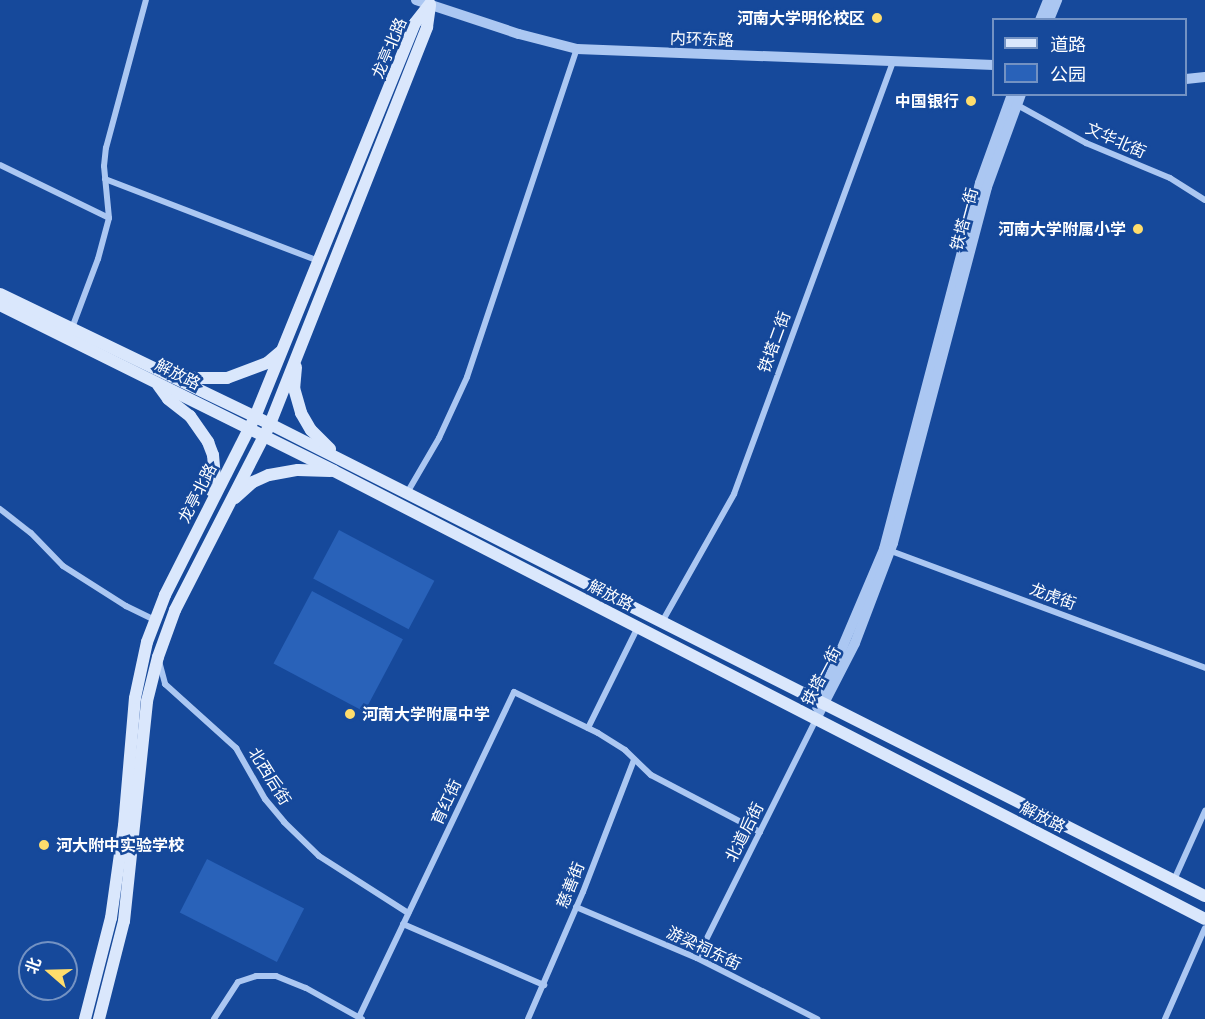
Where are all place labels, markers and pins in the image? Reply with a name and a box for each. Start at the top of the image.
place label: 河南大学明伦校区 [737,8,865,28]
marker: 河南大学明伦校区 [870,11,884,25]
place label: 中国银行 [895,91,959,111]
marker: 中国银行 [964,94,978,108]
place label: 河南大学附属小学 [998,219,1126,239]
marker: 河南大学附属小学 [1131,222,1145,236]
place label: 河南大学附属中学 [362,704,490,724]
marker: 河南大学附属中学 [343,707,357,721]
place label: 河大附中实验学校 [56,835,184,855]
marker: 河大附中实验学校 [37,838,51,852]

